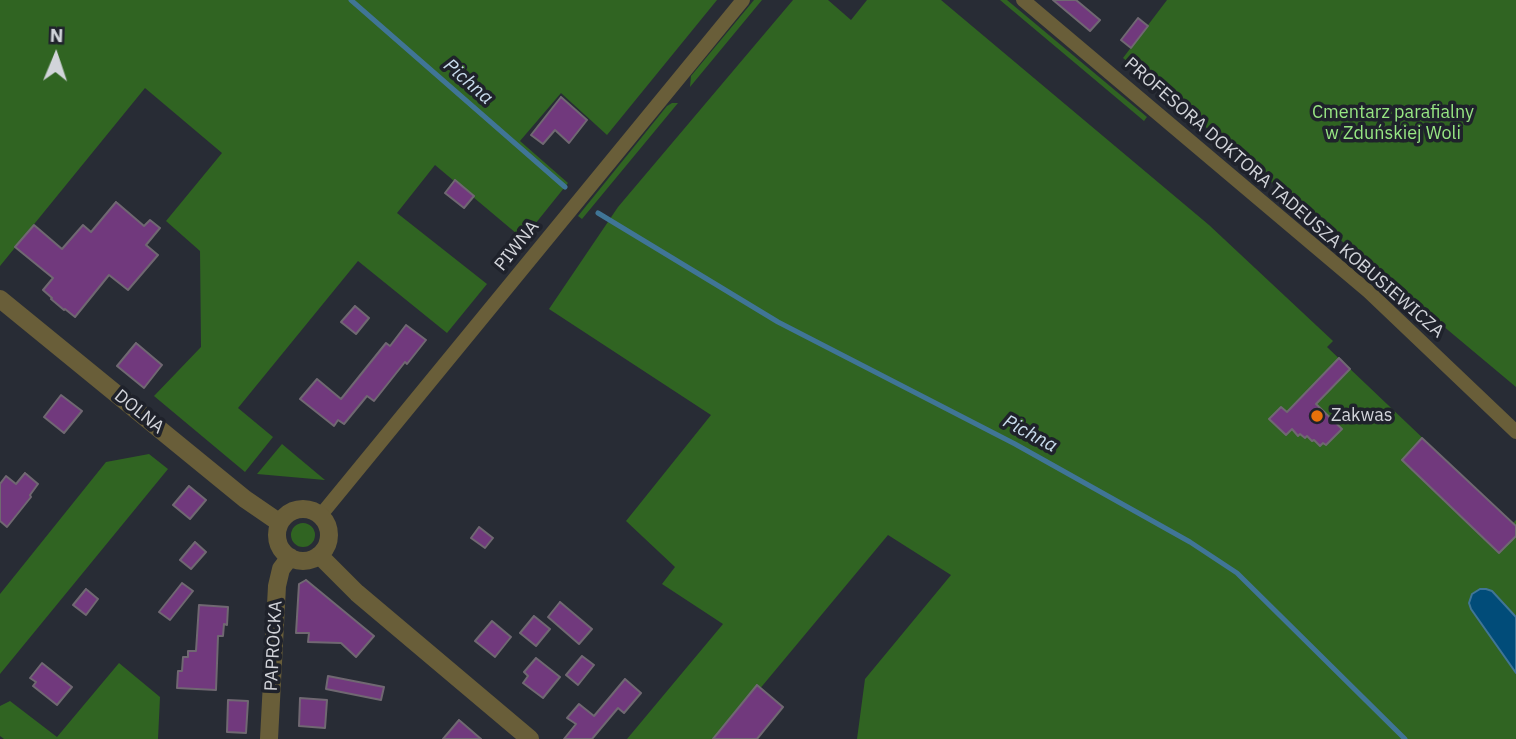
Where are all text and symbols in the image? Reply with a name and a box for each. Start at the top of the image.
north arrow [21,21,91,91]
text: N [49,23,64,47]
street label: PROFESORA DOKTORA TADEUSZA KOBUSIEWICZA [1120,53,1448,343]
water label: Pichna [439,54,497,110]
park label: Cmentarz parafialny w Zduńskiej Woli [1312,102,1474,144]
street label: PIWNA [490,217,544,275]
street label: DOLNA [110,385,168,439]
place label: Zakwas [1331,405,1393,427]
marker: Zakwas [1309,408,1325,424]
water label: Pichna [999,410,1061,458]
street label: PAPROCKA [261,600,287,692]

